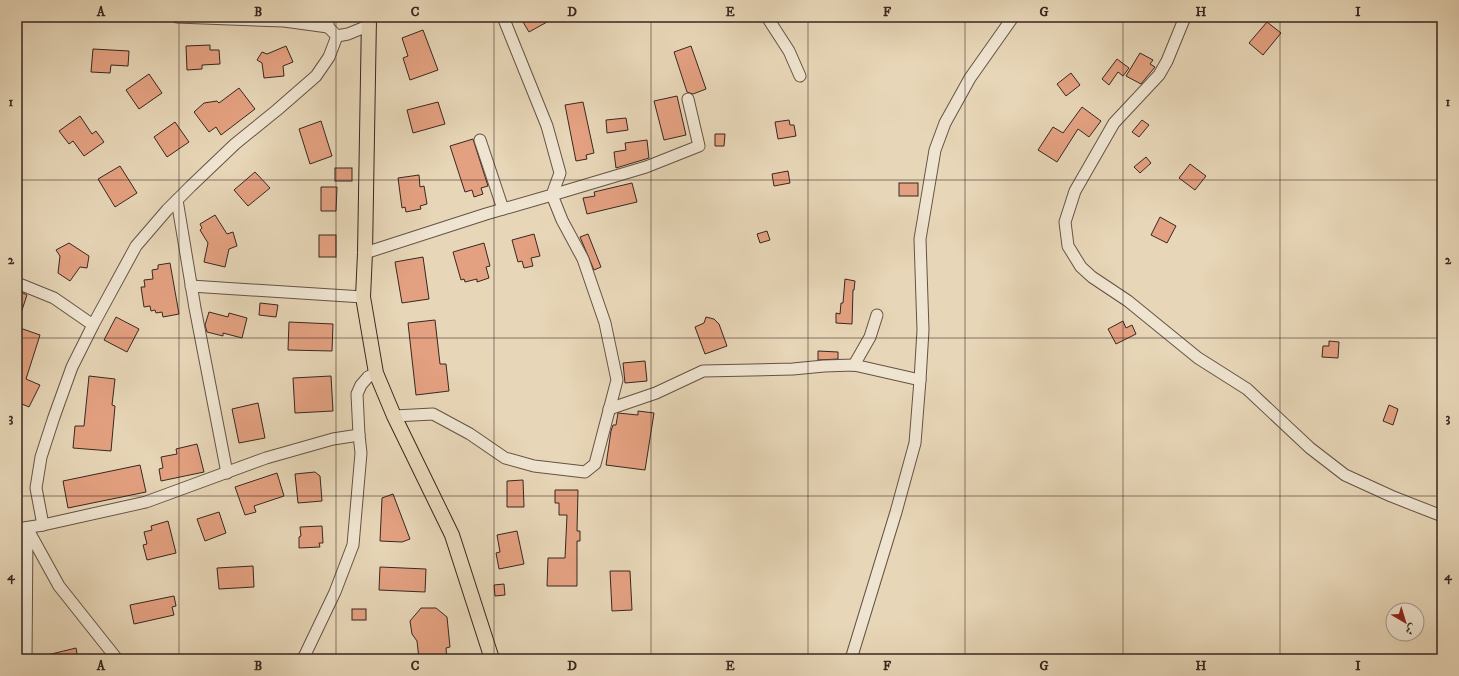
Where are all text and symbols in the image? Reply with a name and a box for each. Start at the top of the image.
text: A [96,4,106,20]
text: B [254,4,262,20]
text: C [411,4,420,20]
text: D [567,4,577,20]
text: E [725,4,735,20]
text: F [883,4,892,20]
text: G [1039,4,1049,20]
text: H [1196,4,1207,20]
text: I [1355,4,1361,20]
text: 1 [9,94,14,110]
text: 1 [1446,94,1451,110]
text: 2 [8,252,15,268]
text: 2 [1445,252,1452,268]
text: 3 [9,410,14,426]
text: 3 [1446,410,1451,426]
text: 4 [6,568,15,585]
text: 4 [1443,568,1452,585]
north arrow [1385,602,1425,642]
text: ش [1402,620,1419,638]
text: A [96,658,106,674]
text: B [254,658,262,674]
text: C [411,658,420,674]
text: D [567,658,577,674]
text: E [725,658,735,674]
text: F [883,658,892,674]
text: G [1039,658,1049,674]
text: H [1196,658,1207,674]
text: I [1355,658,1361,674]

